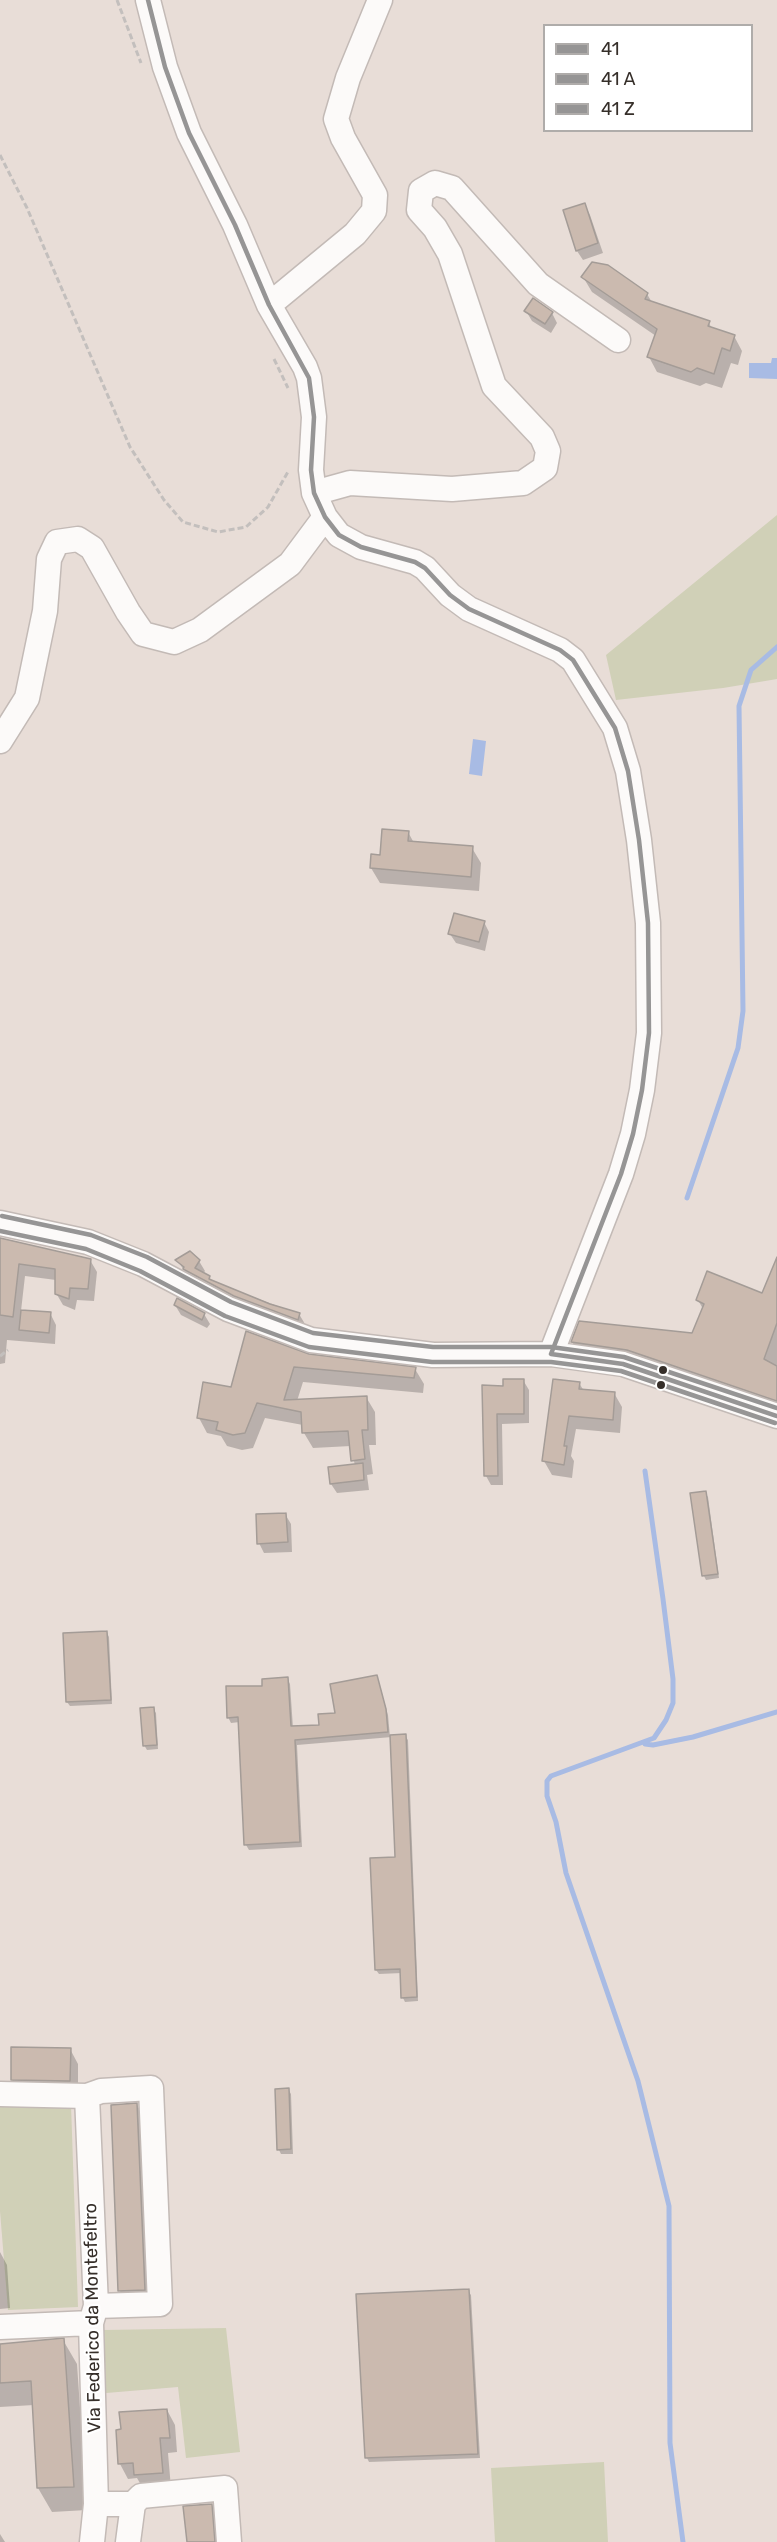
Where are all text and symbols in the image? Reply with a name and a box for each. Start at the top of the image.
legend [543,24,753,132]
text: 41 [601,38,620,60]
text: 41 A [601,68,636,90]
text: 41 Z [601,98,635,120]
unlabelled marker [657,1364,669,1376]
unlabelled marker [655,1379,667,1391]
street label: Via Federico da Montefeltro [80,2203,106,2433]

